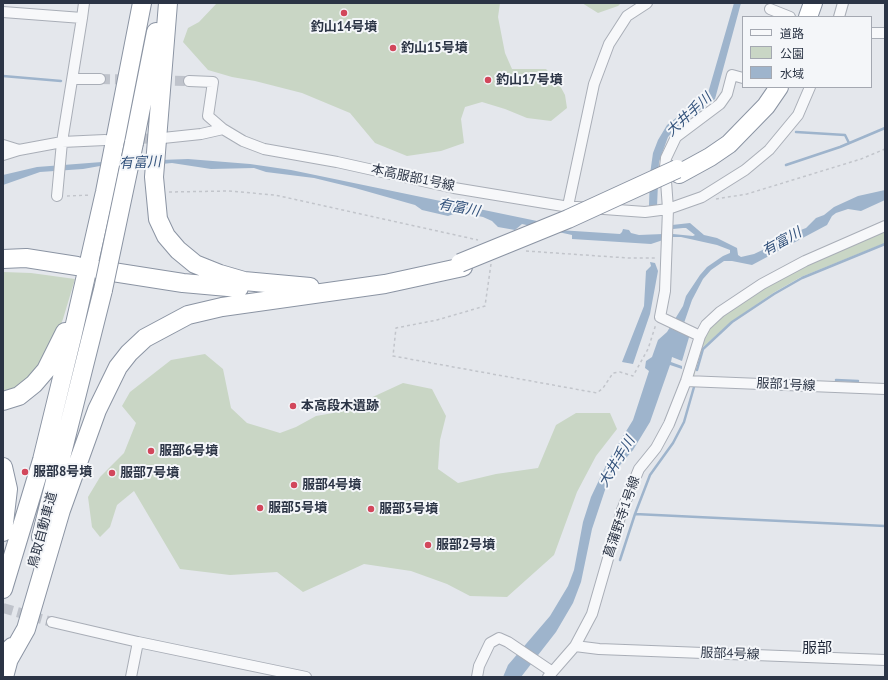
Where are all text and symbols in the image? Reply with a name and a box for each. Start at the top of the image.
marker: 釣山14号墳 [339,8,349,18]
legend [742,16,872,88]
place label: 釣山14号墳 [311,19,377,35]
text: 道路 [780,26,804,41]
place label: 釣山15号墳 [401,40,468,56]
marker: 釣山15号墳 [388,43,398,53]
text: 公園 [780,46,804,61]
text: 水域 [780,66,804,81]
place label: 釣山17号墳 [496,72,563,88]
marker: 釣山17号墳 [483,75,493,85]
water label: 大井手川 [663,90,715,140]
water label: 有富川 [119,154,161,172]
street label: 本高服部1号線 [370,162,456,194]
water label: 有富川 [437,196,481,220]
water label: 有富川 [760,224,804,260]
street label: 服部1号線 [756,376,816,394]
place label: 本高段木遺跡 [301,398,379,414]
marker: 本高段木遺跡 [288,401,298,411]
water label: 大井手川 [595,434,639,490]
place label: 服部6号墳 [159,443,218,459]
marker: 服部6号墳 [146,446,156,456]
place label: 服部8号墳 [33,464,92,480]
place label: 服部7号墳 [120,465,179,481]
marker: 服部8号墳 [20,467,30,477]
marker: 服部7号墳 [107,468,117,478]
street label: 菖蒲野寺1号線 [601,474,643,560]
place label: 服部4号墳 [302,477,361,493]
marker: 服部4号墳 [289,480,299,490]
street label: 鳥取自動車道 [25,490,61,570]
place label: 服部5号墳 [268,500,327,516]
place label: 服部3号墳 [379,501,438,517]
marker: 服部5号墳 [255,503,265,513]
marker: 服部3号墳 [366,504,376,514]
place label: 服部2号墳 [436,537,495,553]
marker: 服部2号墳 [423,540,433,550]
district label: 服部 [802,640,832,658]
street label: 服部4号線 [700,645,760,663]

